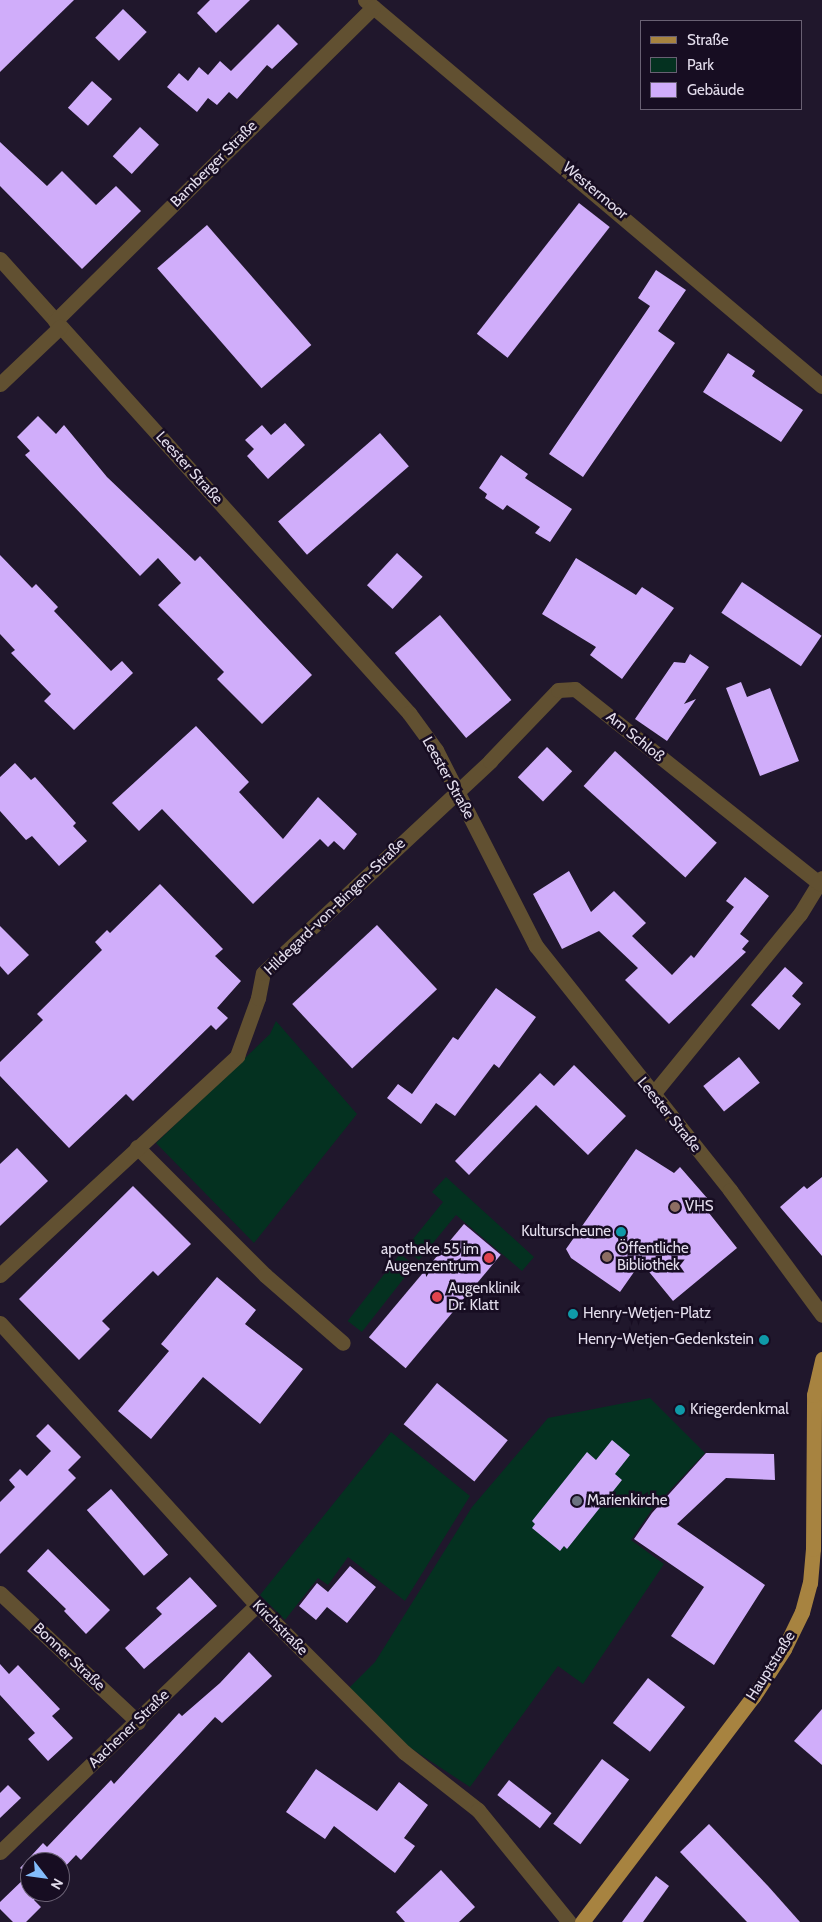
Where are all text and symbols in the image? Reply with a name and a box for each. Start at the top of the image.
legend [640,20,802,110]
text: Straße [687,31,729,49]
text: Park [687,56,714,74]
text: Gebäude [687,81,744,99]
street label: Bamberger Straße [167,117,261,211]
street label: Westermoor [559,159,631,223]
street label: Leester Straße [152,428,226,508]
street label: Am Schloß [602,708,668,766]
street label: Leester Straße [418,734,478,822]
street label: Hildegard-von-Bingen-Straße [261,835,409,979]
street label: Leester Straße [633,1074,705,1156]
place label: VHS [685,1198,713,1216]
marker: VHS [669,1201,681,1213]
place label: Kulturscheune [521,1223,611,1241]
marker: Kulturscheune [615,1226,627,1238]
place label: Öffentliche Bibliothek [617,1239,689,1274]
place label: apotheke 55 im Augenzentrum [381,1240,479,1275]
marker: Öffentliche Bibliothek [601,1251,613,1263]
marker: apotheke 55 im Augenzentrum [483,1252,495,1264]
place label: Augenklinik Dr. Klatt [448,1279,520,1314]
marker: Augenklinik Dr. Klatt [430,1290,444,1304]
place label: Henry-Wetjen-Platz [583,1305,711,1323]
marker: Henry-Wetjen-Platz [567,1308,579,1320]
place label: Henry-Wetjen-Gedenkstein [578,1331,754,1349]
marker: Henry-Wetjen-Gedenkstein [758,1334,770,1346]
place label: Kriegerdenkmal [690,1401,789,1419]
marker: Kriegerdenkmal [674,1404,686,1416]
place label: Marienkirche [587,1492,667,1510]
marker: Marienkirche [571,1495,583,1507]
street label: Kirchstraße [249,1597,311,1659]
street label: Bonner Straße [29,1619,109,1695]
street label: Hauptstraße [743,1628,799,1704]
street label: Aachener Straße [85,1686,173,1772]
north arrow [20,1852,70,1902]
text: N [47,1875,67,1893]

